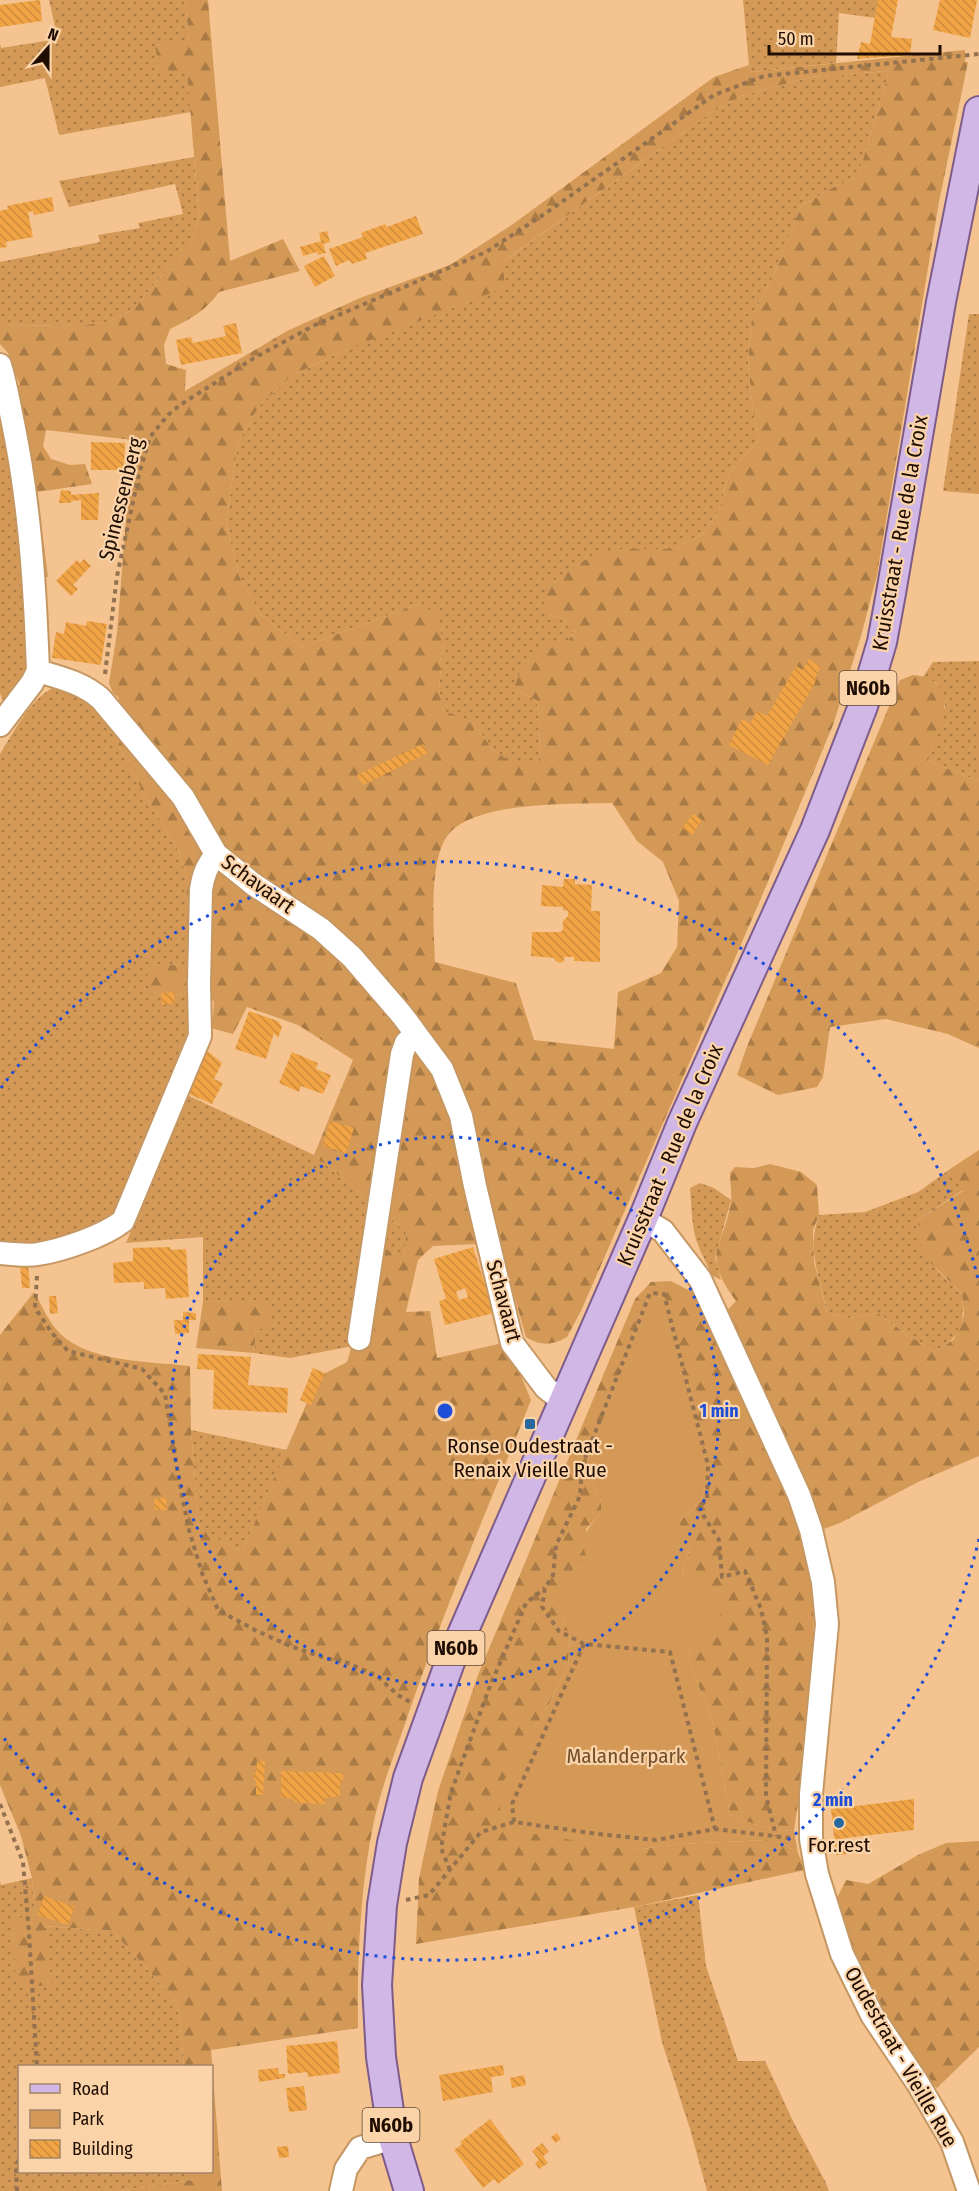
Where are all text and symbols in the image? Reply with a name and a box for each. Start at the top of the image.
north arrow [18,18,78,78]
scale bar [769,18,940,56]
text: N [45,24,61,45]
text: 50 m [778,28,814,50]
street label: Kruisstraat - Rue de la Croix [866,413,934,653]
street label: Spinessenberg [93,435,149,563]
road number: N60b [840,671,896,705]
street label: Schavaart [216,849,300,919]
street label: Kruisstraat - Rue de la Croix [611,1039,729,1270]
street label: Schavaart [481,1257,527,1345]
text: 1 min [699,1400,739,1422]
centre of rings [435,1401,455,1421]
marker: Ronse Oudestraat - Renaix Vieille Rue [523,1417,537,1431]
place label: Ronse Oudestraat - Renaix Vieille Rue [447,1433,613,1483]
road number: N60b [428,1631,484,1665]
park label: Malanderpark [566,1743,686,1769]
text: 2 min [812,1789,853,1811]
marker: For.rest [832,1816,846,1830]
place label: For.rest [808,1832,870,1858]
street label: Oudestraat - Vieille Rue [839,1962,963,2152]
legend [18,2065,213,2173]
text: Road [72,2078,109,2100]
text: Park [72,2108,105,2130]
road number: N60b [362,2108,420,2142]
text: Building [72,2138,133,2160]

